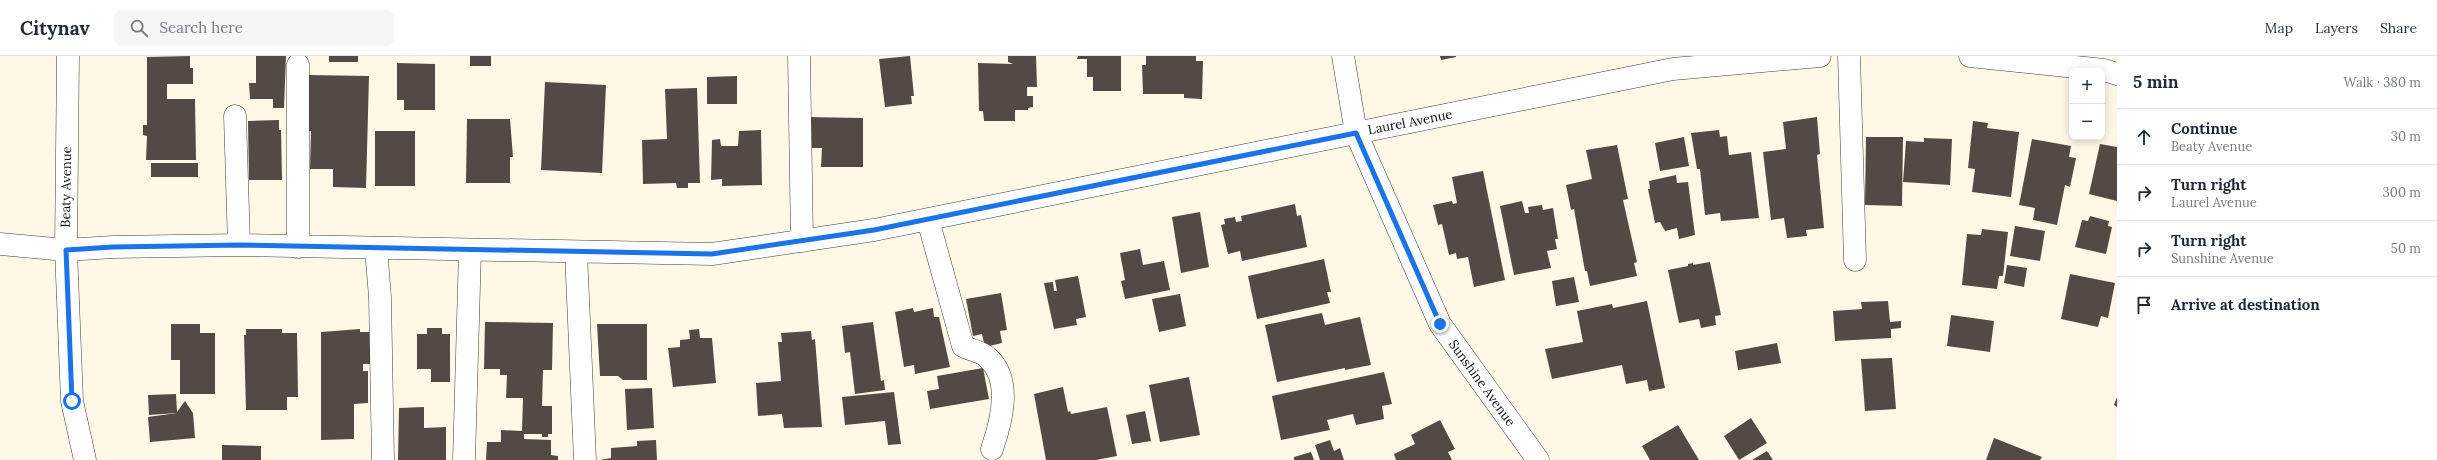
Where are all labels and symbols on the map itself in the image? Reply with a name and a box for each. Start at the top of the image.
street label: Laurel Avenue [1366,105,1454,139]
street label: Beaty Avenue [57,146,75,228]
route end [1431,315,1449,333]
street label: Sunshine Avenue [1445,336,1519,430]
route start [63,392,81,410]

